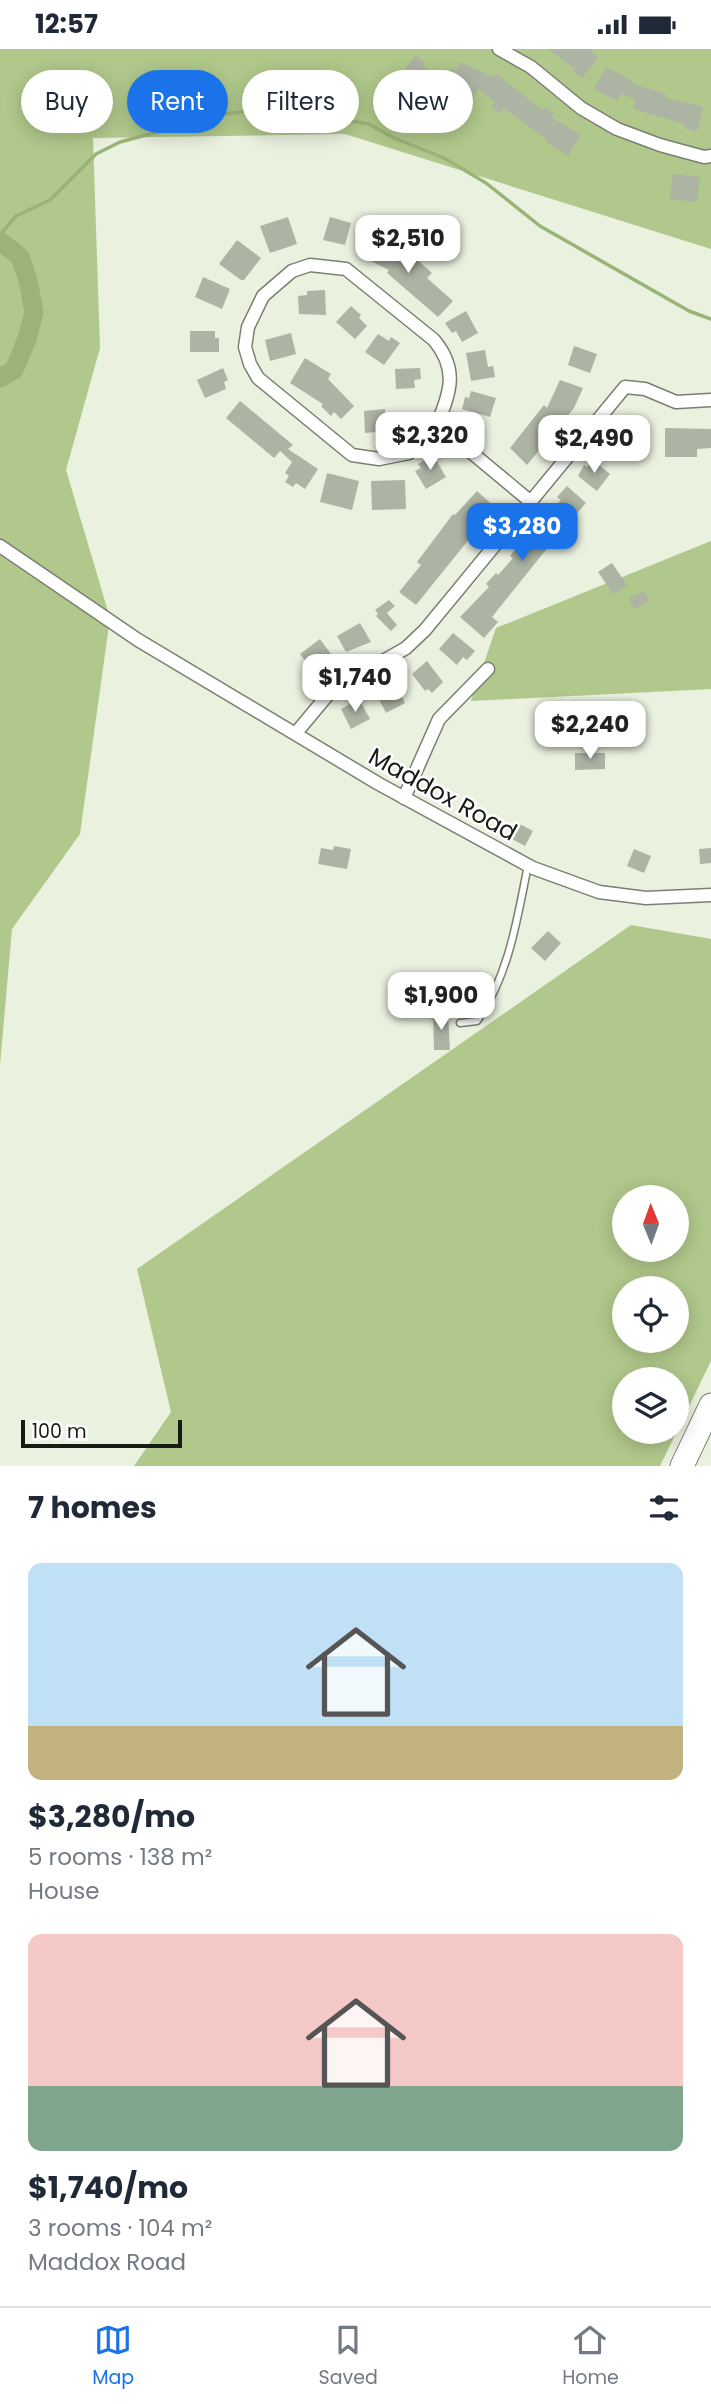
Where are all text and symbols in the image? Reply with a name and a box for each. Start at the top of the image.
text: 12:57 [35,6,98,42]
chip: Buy [21,70,113,133]
chip: Rent [127,70,228,133]
chip: Filters [242,70,359,133]
chip: New [373,70,473,133]
pin: $2,510 [351,215,465,275]
text: $2,510 [371,222,445,254]
pin: $2,320 [373,413,487,472]
pin: $2,490 [537,415,651,475]
text: $2,320 [392,419,468,451]
text: $2,490 [554,422,634,454]
pin: $3,280 [465,503,579,563]
text: $3,280 [483,510,561,542]
pin: $1,740 [298,655,412,714]
text: $1,740 [318,661,392,693]
pin: $2,240 [533,701,647,761]
text: $2,240 [551,708,629,740]
street label: Maddox Road [363,740,523,848]
pin: $1,900 [384,972,498,1032]
text: $1,900 [404,979,478,1011]
north arrow [612,1185,690,1262]
map controls [612,1185,689,1444]
button: locate [612,1276,689,1353]
button: layers [612,1367,689,1444]
scale bar [21,1417,182,1449]
text: 100 m [32,1418,87,1445]
text: 7 homes [28,1486,157,1529]
icon: filters [645,1489,683,1527]
icon: home [293,1609,419,1735]
text: $3,280/mo [28,1795,195,1838]
text: 5 rooms · 138 m² [28,1841,212,1873]
text: House [28,1875,100,1907]
icon: home [293,1980,419,2106]
text: $1,740/mo [28,2166,188,2209]
text: 3 rooms · 104 m² [28,2212,212,2244]
text: Maddox Road [28,2246,186,2278]
tab: Map [92,2321,134,2392]
tab: Saved [319,2321,378,2392]
tab: Home [562,2321,619,2392]

